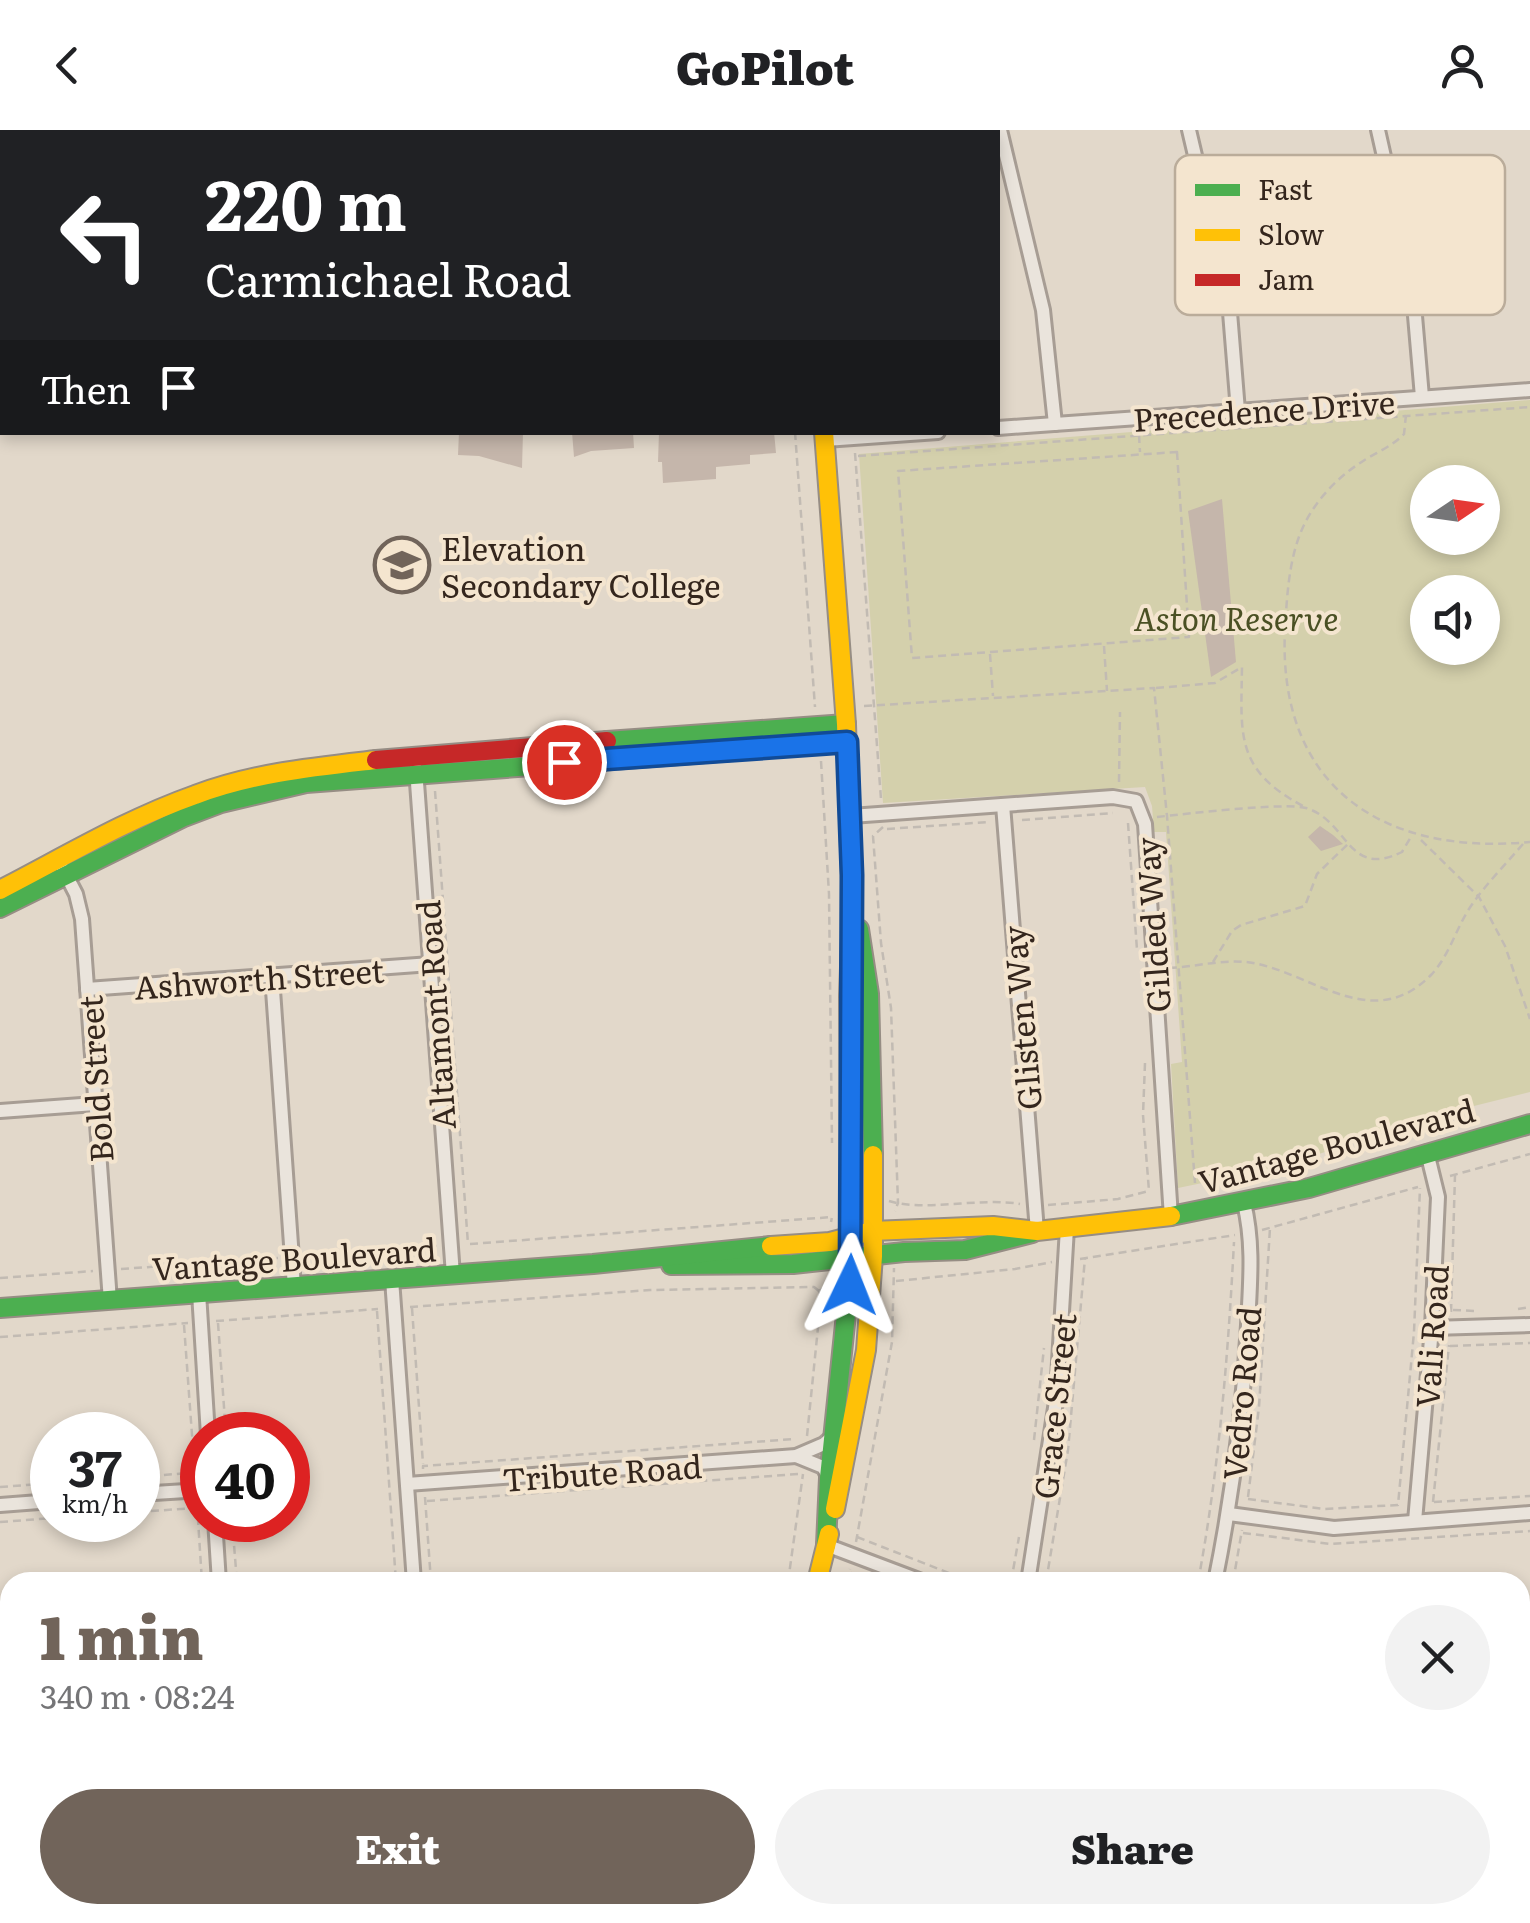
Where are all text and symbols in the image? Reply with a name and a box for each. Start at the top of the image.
text: GoPilot [676,32,854,99]
icon: back [40,38,95,93]
icon: person [1435,38,1490,93]
text: 220 m [205,149,407,253]
legend [1175,155,1505,315]
text: Fast [1258,167,1313,209]
icon: left [40,170,170,300]
text: Slow [1258,212,1324,254]
text: Carmichael Road [205,244,572,311]
text: Jam [1258,257,1314,299]
text: Then [40,359,131,416]
icon: arrive [151,360,206,415]
street label: Precedence Drive [1131,376,1397,442]
north arrow [1410,465,1500,555]
map controls [1410,465,1500,665]
place label: Elevation Secondary College [441,523,721,608]
school or university icon: Elevation Secondary College [372,535,432,595]
button: sound [1410,575,1500,665]
park label: Aston Reserve [1133,593,1339,641]
pin [522,720,607,805]
icon: arrive [537,735,592,790]
street label: Gilded Way [1121,835,1181,1014]
street label: Altamont Road [402,899,466,1131]
street label: Glisten Way [988,923,1052,1112]
street label: Ashworth Street [132,944,386,1010]
street label: Bold Street [64,994,124,1164]
street label: Vantage Boulevard [1192,1084,1480,1204]
street label: Vantage Boulevard [150,1223,438,1291]
position arrow [798,1233,902,1337]
street label: Vali Road [1401,1262,1459,1410]
street label: Vedro Road [1209,1304,1271,1482]
street label: Grace Street [1019,1311,1087,1501]
speed limit sign: 40 [180,1412,310,1542]
text: 37 [68,1428,122,1502]
street label: Tribute Road [501,1440,703,1502]
text: km/h [62,1484,128,1521]
text: 1 min [40,1589,204,1678]
button: close [1385,1605,1490,1710]
text: 340 m · 08:24 [40,1671,235,1719]
button: Exit [40,1789,755,1904]
button: Share [775,1789,1490,1904]

